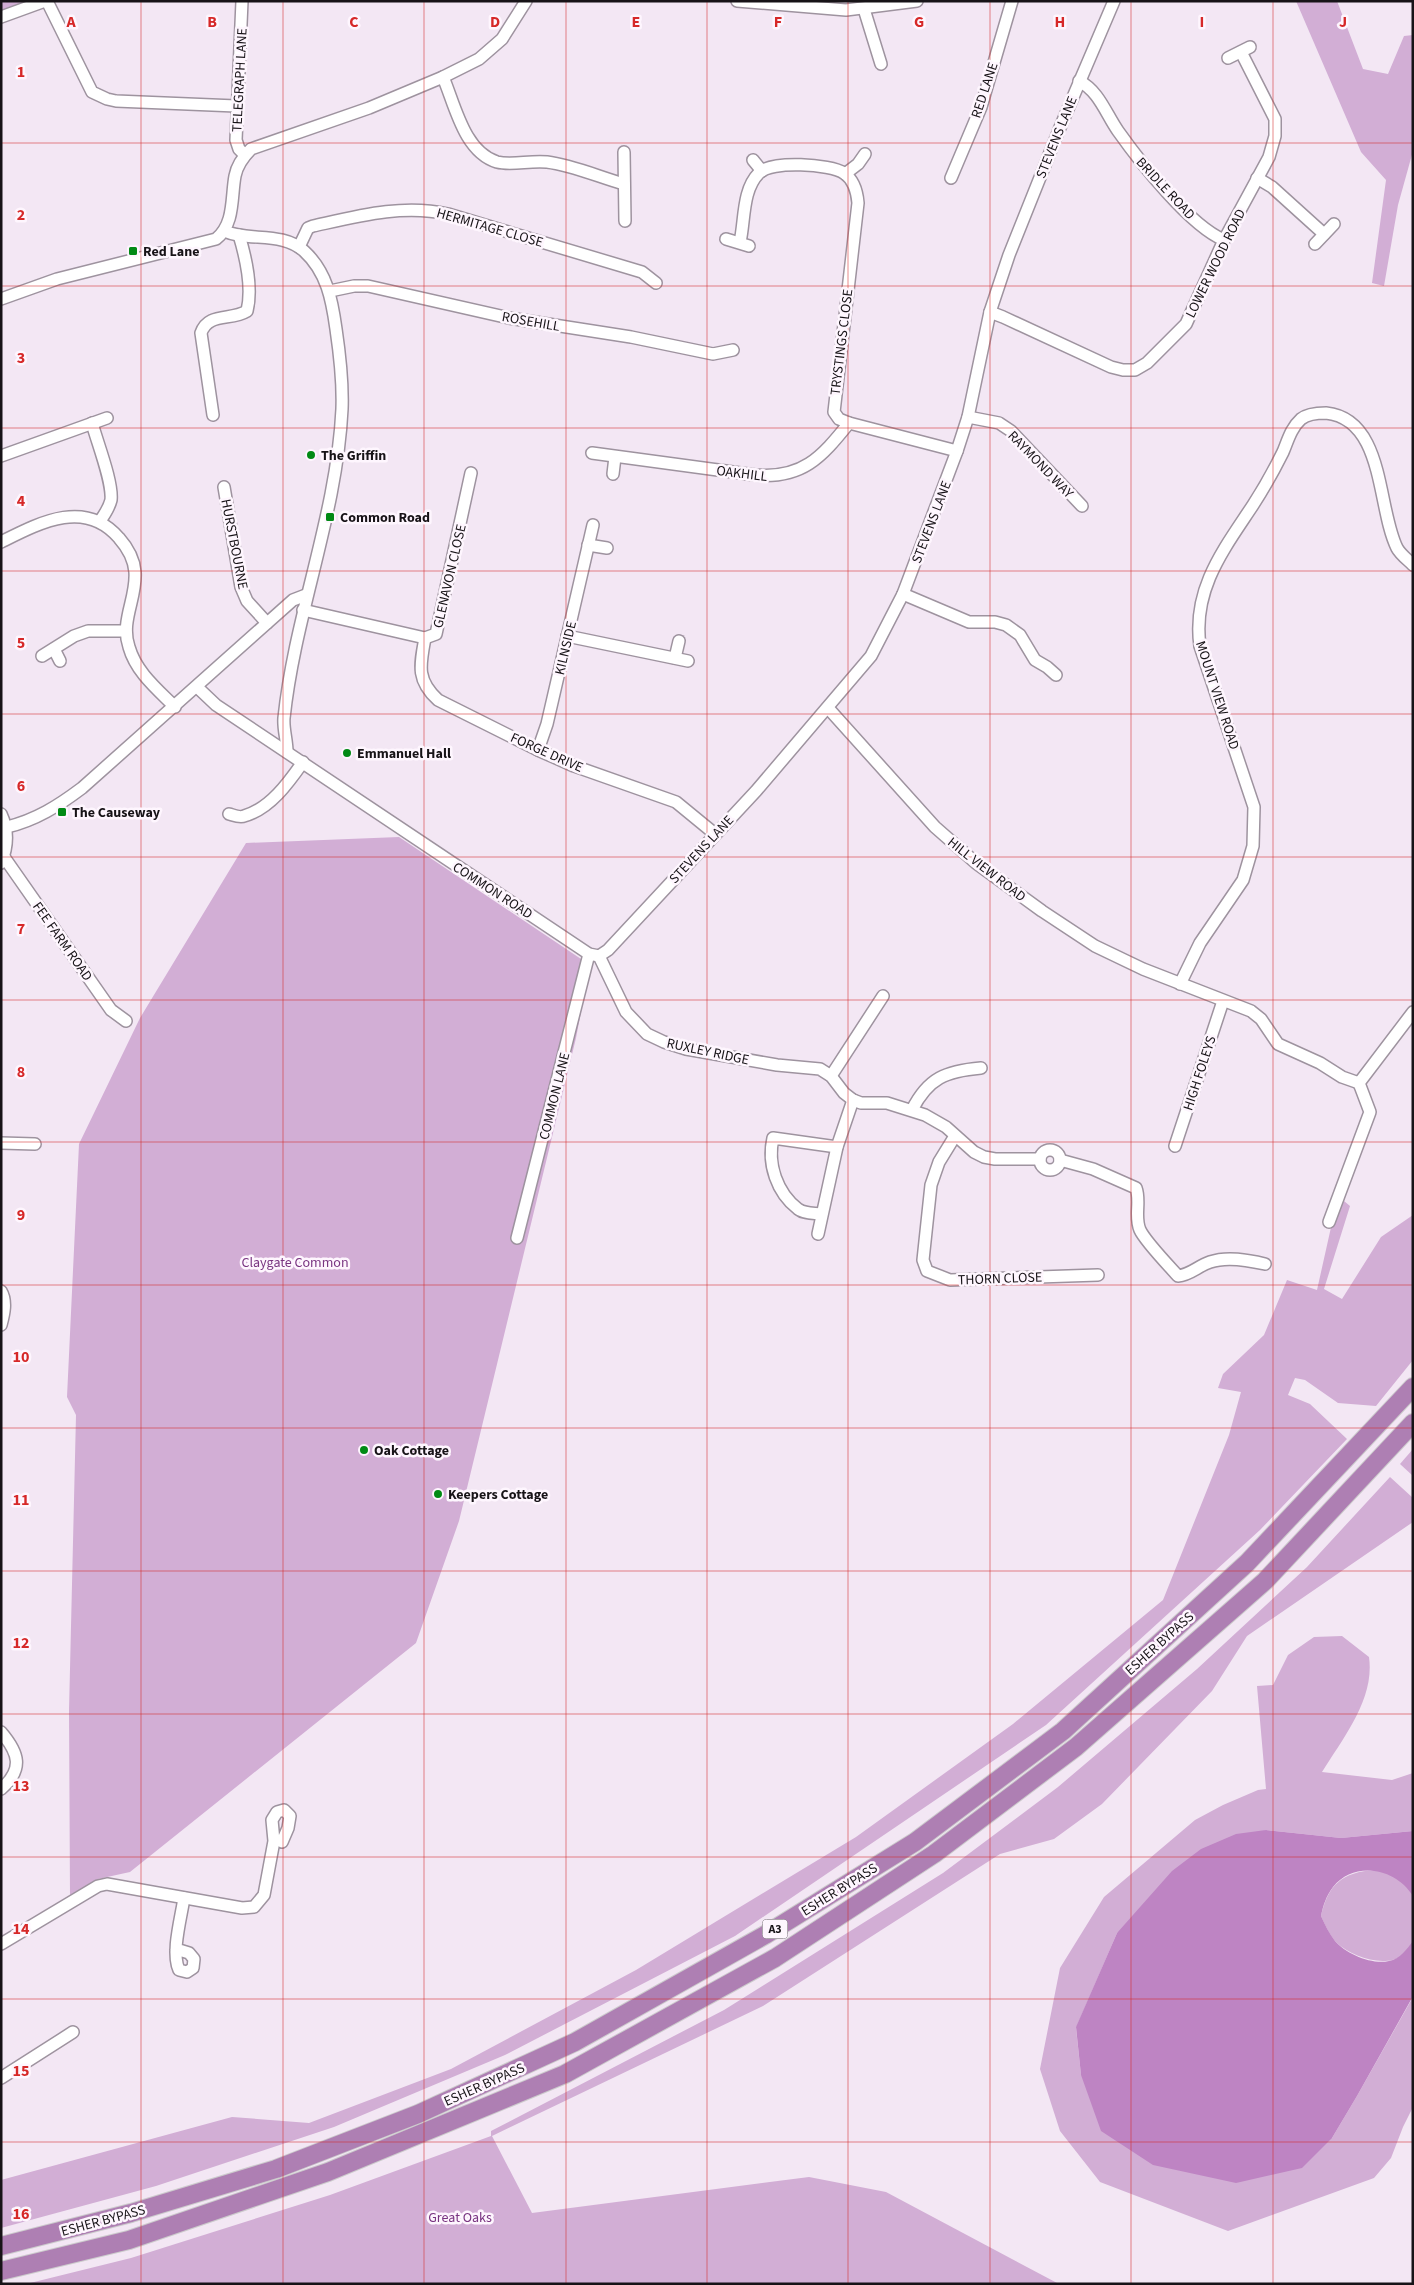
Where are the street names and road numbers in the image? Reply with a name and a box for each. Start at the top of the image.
street label: TELEGRAPH LANE [227,28,253,132]
street label: RED LANE [967,60,1003,121]
street label: STEVENS LANE [1031,93,1082,181]
street label: BRIDLE ROAD [1131,153,1199,224]
street label: HERMITAGE CLOSE [434,203,545,253]
street label: LOWER WOOD ROAD [1181,206,1251,321]
street label: TRYSTINGS CLOSE [826,288,858,396]
street label: ROSEHILL [500,307,562,337]
street label: RAYMOND WAY [1003,426,1078,503]
street label: OAKHILL [715,461,769,487]
street label: STEVENS LANE [907,478,957,567]
street label: HURSTBOURNE [215,497,253,591]
street label: GLENAVON CLOSE [428,522,472,630]
street label: KILNSIDE [550,619,582,677]
street label: MOUNT VIEW ROAD [1190,638,1244,752]
street label: FORGE DRIVE [507,728,586,778]
street label: STEVENS LANE [665,811,739,888]
street label: HILL VIEW ROAD [943,833,1030,907]
street label: COMMON ROAD [449,857,536,924]
street label: FEE FARM ROAD [27,898,97,985]
street label: RUXLEY RIDGE [665,1033,751,1070]
street label: HIGH FOLEYS [1178,1033,1221,1113]
street label: COMMON LANE [534,1051,575,1142]
street label: THORN CLOSE [958,1268,1043,1290]
street label: ESHER BYPASS [1121,1607,1198,1680]
street label: ESHER BYPASS [798,1858,881,1921]
road number: A3 [762,1920,788,1938]
street label: ESHER BYPASS [441,2058,528,2112]
street label: ESHER BYPASS [59,2200,148,2242]

